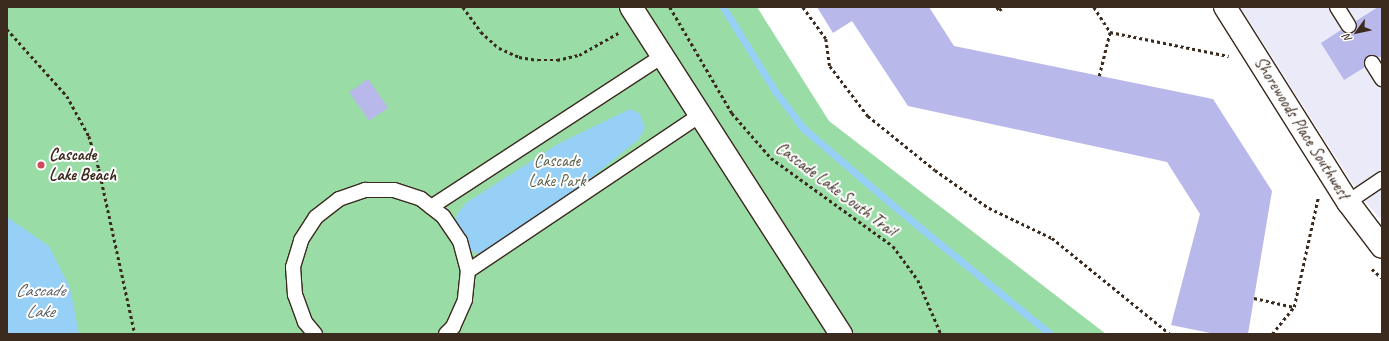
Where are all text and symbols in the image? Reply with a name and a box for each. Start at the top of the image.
north arrow [1337,12,1377,52]
text: N [1339,32,1355,45]
street label: Shorewoods Place Southwest [1250,53,1354,203]
street label: Cascade Lake South Trail [772,137,900,241]
place label: Cascade Lake Beach [49,145,116,185]
park label: Cascade Lake Park [528,151,586,191]
marker: Cascade Lake Beach [36,160,46,170]
water label: Cascade Lake [16,280,64,322]

